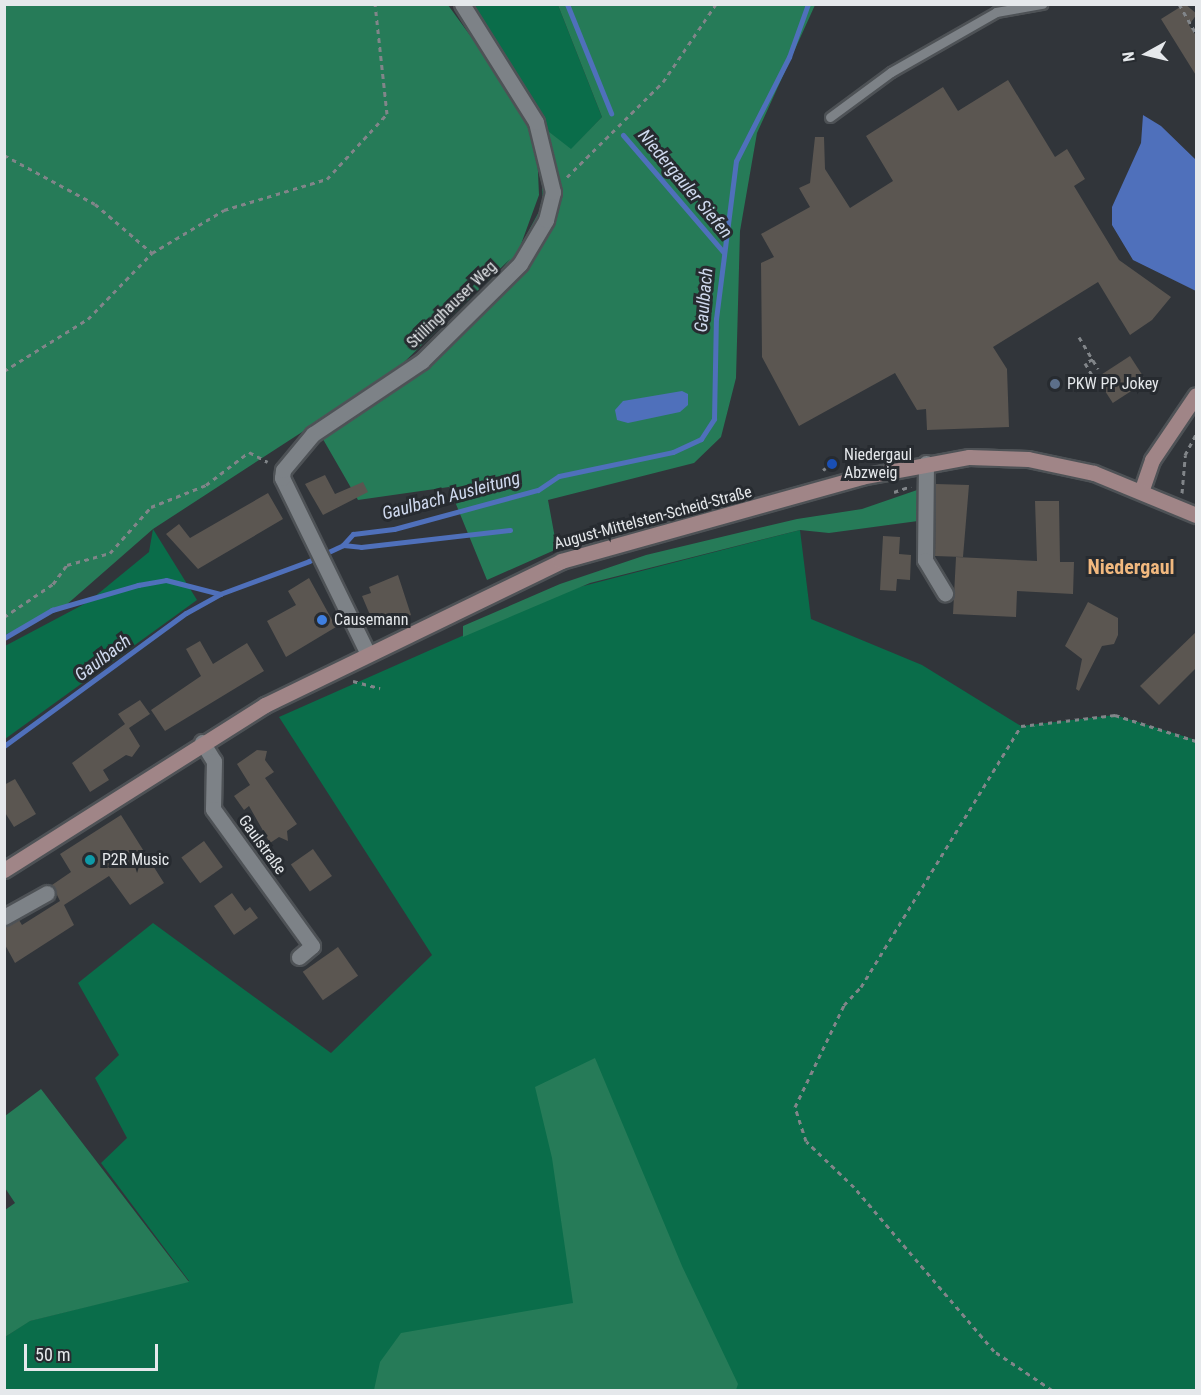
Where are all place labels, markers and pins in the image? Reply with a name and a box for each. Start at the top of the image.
place label: PKW PP Jokey [1067,374,1159,394]
marker: PKW PP Jokey [1048,377,1062,391]
place label: Niedergaul Abzweig [844,445,912,483]
marker: Niedergaul Abzweig [825,457,839,471]
place label: Causemann [334,610,408,630]
marker: Causemann [315,613,329,627]
place label: P2R Music [102,850,169,870]
marker: P2R Music [83,853,97,867]

